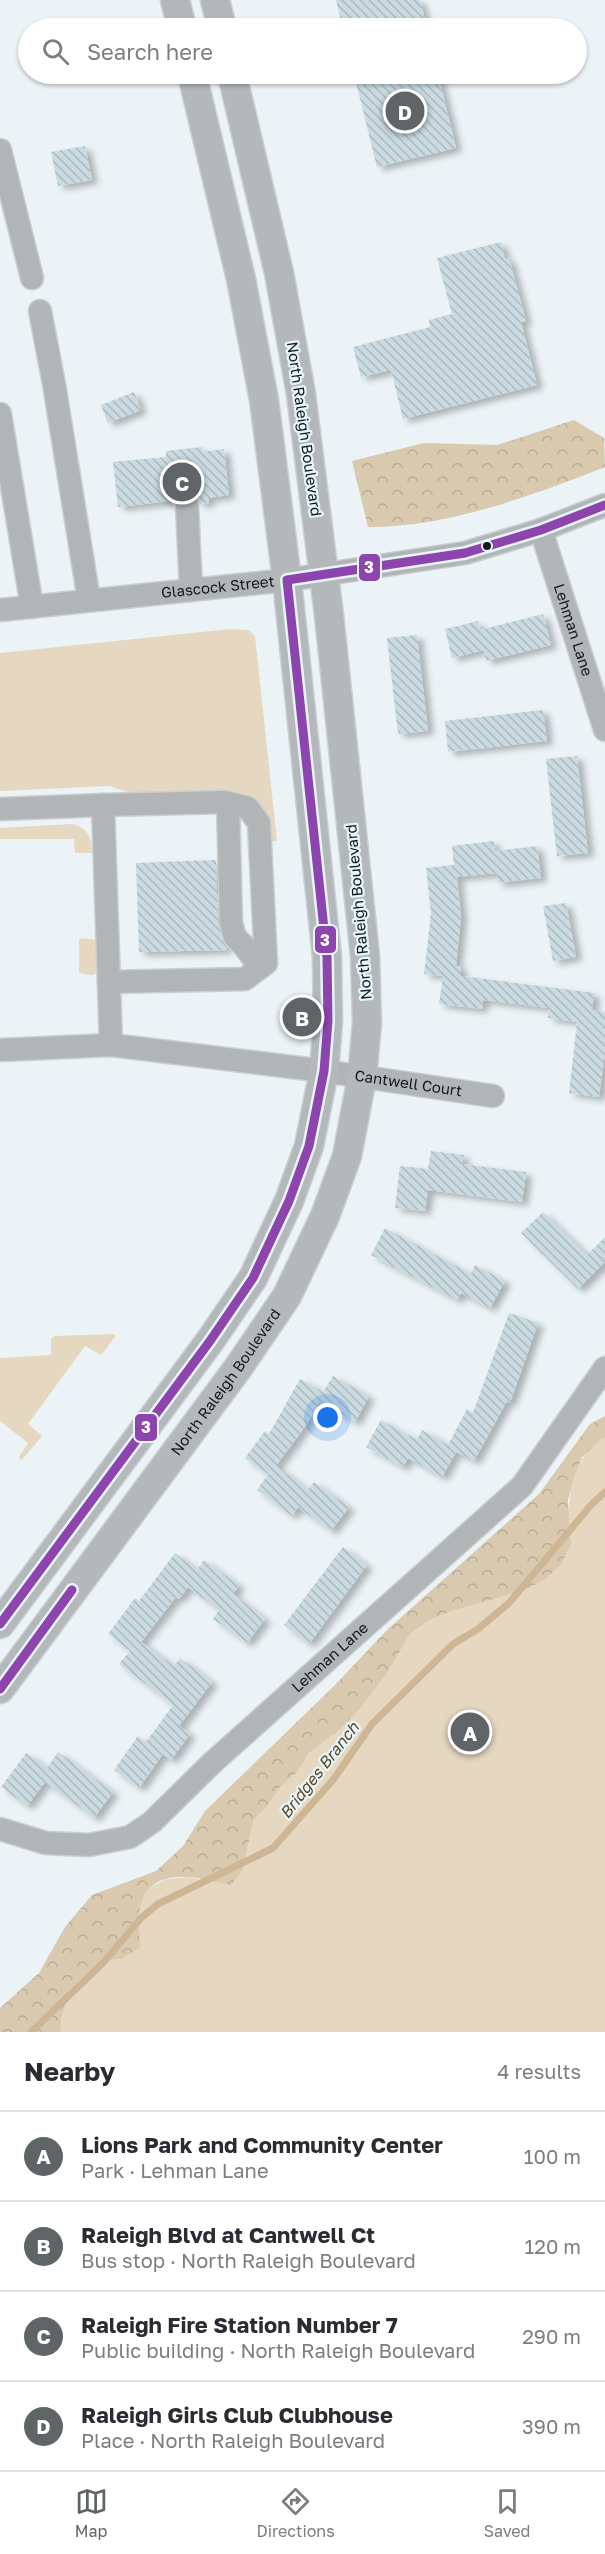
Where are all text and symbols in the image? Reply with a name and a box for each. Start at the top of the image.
search box [18,18,587,84]
icon: search [39,35,72,68]
text: Search here [87,38,213,65]
pin: D [386,88,424,134]
street label: North Raleigh Boulevard [284,340,326,517]
pin: C [162,460,201,504]
unlabelled marker [481,540,493,552]
line badge: 3 [358,553,381,582]
text: 3 [364,557,374,577]
street label: Glascock Street [160,571,275,601]
street label: Lehman Lane [551,581,597,679]
street label: North Raleigh Boulevard [341,824,375,1001]
line badge: 3 [314,925,337,954]
text: 3 [320,930,330,950]
pin: B [282,994,322,1040]
street label: Cantwell Court [354,1066,464,1099]
street label: North Raleigh Boulevard [166,1305,284,1459]
your location [313,1403,342,1432]
line badge: 3 [134,1413,158,1442]
text: 3 [141,1417,151,1437]
street label: Lehman Lane [288,1618,371,1696]
pin: A [450,1710,490,1754]
water label: Bridges Branch [275,1717,364,1822]
text: Nearby [24,2056,115,2087]
text: 4 results [497,2059,581,2083]
text: Lions Park and Community Center [81,2131,443,2158]
text: A [36,2144,51,2168]
text: 100 m [524,2144,581,2168]
text: Park · Lehman Lane [81,2158,269,2182]
text: Raleigh Blvd at Cantwell Ct [81,2221,375,2248]
text: B [36,2234,51,2258]
text: 120 m [525,2234,581,2258]
text: Bus stop · North Raleigh Boulevard [81,2248,416,2272]
text: Raleigh Fire Station Number 7 [81,2311,398,2338]
text: C [36,2324,51,2348]
text: 290 m [522,2324,581,2348]
text: Public building · North Raleigh Boulevard [81,2338,475,2362]
text: Raleigh Girls Club Clubhouse [81,2401,393,2428]
text: D [36,2414,51,2438]
text: 390 m [522,2414,581,2438]
text: Place · North Raleigh Boulevard [81,2428,385,2452]
tab: Map [75,2485,108,2541]
tab: Directions [257,2485,335,2541]
tab: Saved [484,2485,530,2541]

